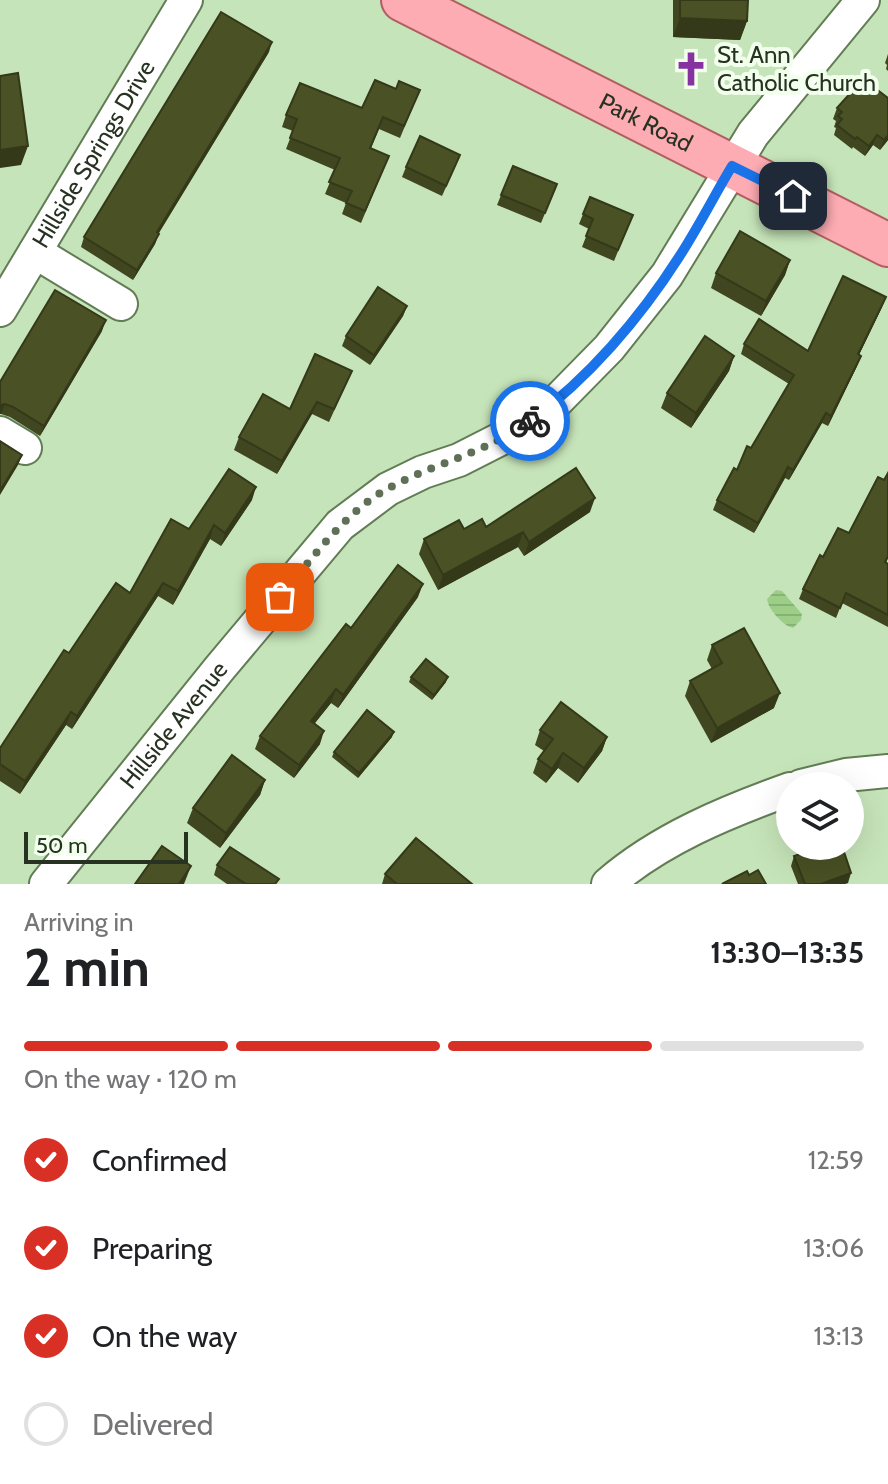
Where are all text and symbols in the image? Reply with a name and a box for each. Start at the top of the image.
place label: St. Ann Catholic Church [717,40,876,97]
church icon: St. Ann Catholic Church [672,50,710,88]
street label: Hillside Springs Drive [26,55,161,253]
street label: Park Road [594,87,698,158]
pin [759,162,827,230]
icon: home [771,174,815,218]
courier [490,381,570,461]
icon: bike [508,399,552,443]
pin [246,563,314,631]
icon: bag [258,575,302,619]
street label: Hillside Avenue [113,655,233,794]
map controls [776,772,864,860]
button: layers [776,772,864,860]
scale bar [24,828,188,864]
text: 50 m [36,832,88,859]
text: Arriving in [24,906,134,938]
text: 13:30–13:35 [710,934,864,971]
text: 2 min [24,936,150,999]
text: On the way · 120 m [24,1063,237,1095]
icon: check [24,1138,68,1182]
text: Confirmed [92,1142,227,1179]
text: 12:59 [808,1144,864,1176]
icon: check [24,1226,68,1270]
text: Preparing [92,1230,212,1267]
text: 13:06 [803,1232,864,1264]
icon: check [24,1314,68,1358]
text: On the way [92,1318,237,1355]
text: 13:13 [814,1320,864,1352]
text: Delivered [92,1406,213,1443]

